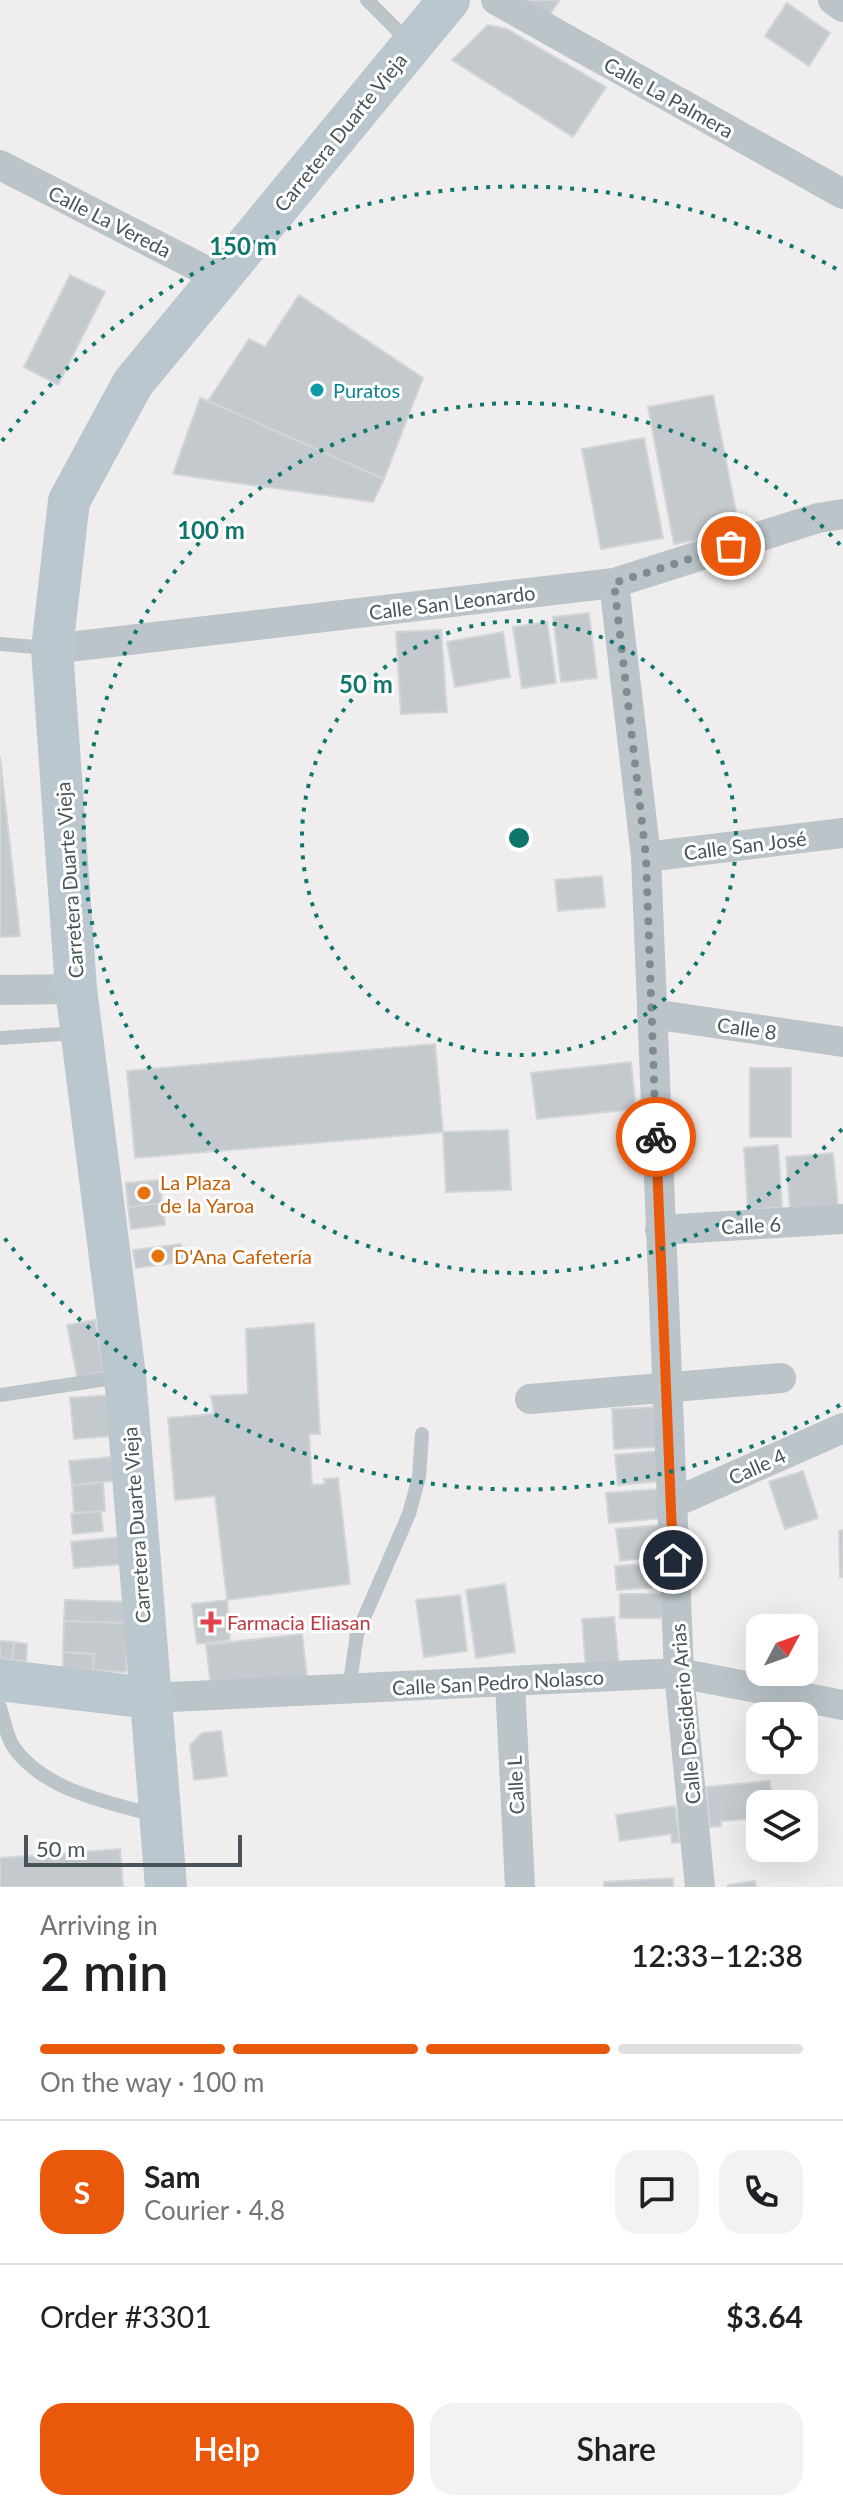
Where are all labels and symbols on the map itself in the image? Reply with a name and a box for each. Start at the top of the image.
street label: Carretera Duarte Vieja [269,48,411,216]
street label: Calle La Palmera [600,52,738,142]
street label: Calle La Vereda [45,180,175,262]
text: 150 m [209,231,277,260]
place label: Puratos [333,378,400,402]
marker: Puratos [308,381,326,399]
pin [697,512,765,580]
text: 100 m [177,515,245,544]
street label: Calle San Leonardo [367,580,537,624]
text: 50 m [339,669,393,698]
street label: Carretera Duarte Vieja [50,781,88,979]
centre of rings [505,824,533,852]
street label: Calle San José [682,826,808,864]
street label: Calle 8 [716,1012,778,1044]
courier [616,1097,696,1177]
place label: La Plaza de la Yaroa [160,1170,254,1217]
marker: La Plaza de la Yaroa [135,1184,153,1202]
street label: Calle 6 [720,1211,782,1239]
place label: D'Ana Cafetería [174,1244,312,1268]
marker: D'Ana Cafetería [149,1247,167,1265]
street label: Carretera Duarte Vieja [117,1426,155,1624]
street label: Calle 4 [725,1443,790,1489]
pin [639,1526,707,1594]
place label: Farmacia Eliasan [227,1610,371,1634]
marker: Farmacia Eliasan [202,1613,220,1631]
north arrow [746,1614,818,1686]
street label: Calle Desiderio Arias [665,1623,705,1805]
street label: Calle San Pedro Nolasco [391,1664,605,1700]
street label: Calle L [501,1755,529,1815]
scale bar [24,1831,242,1867]

